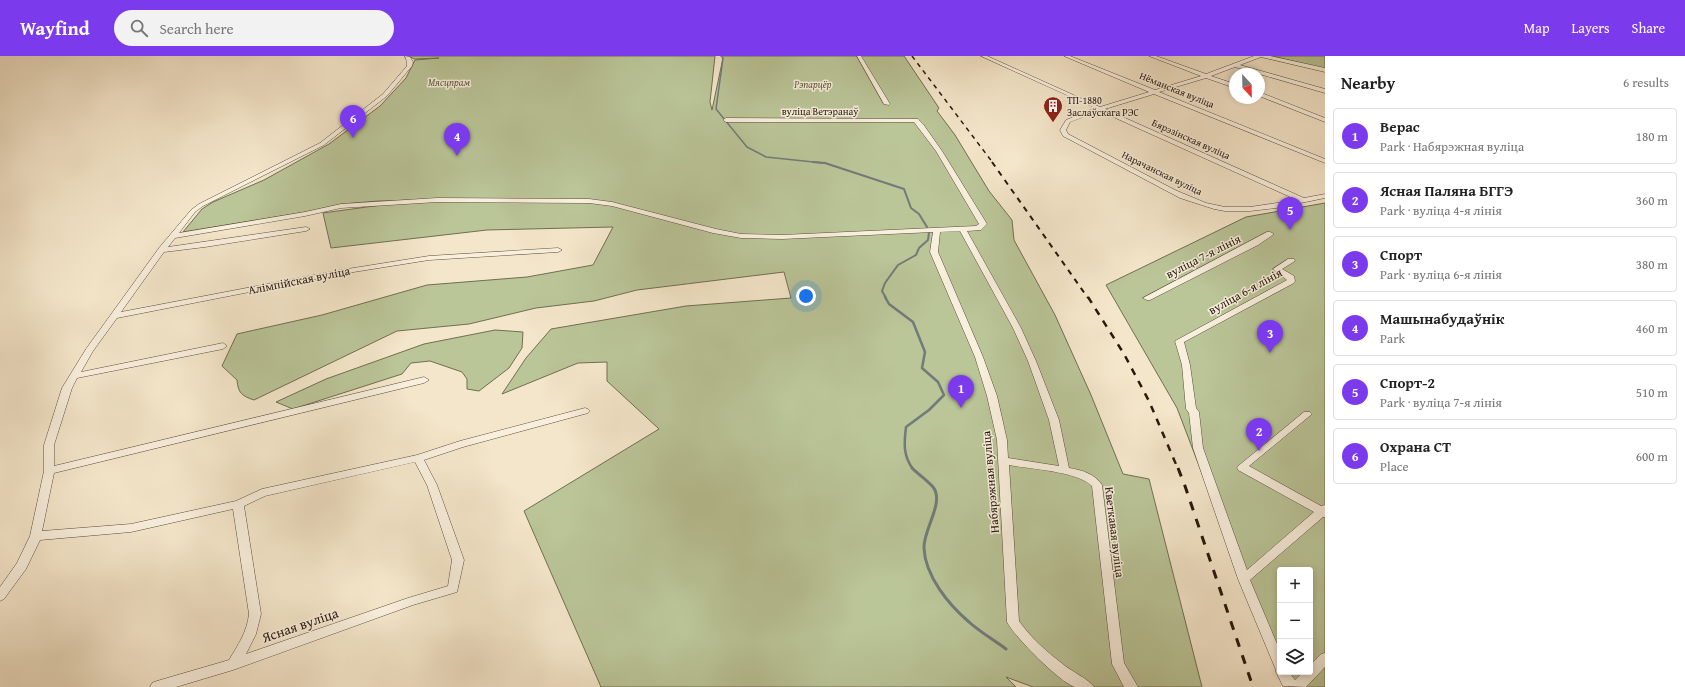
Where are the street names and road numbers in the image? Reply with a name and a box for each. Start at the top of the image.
street label: Нёманская вуліца [1137,68,1217,112]
street label: вуліца Ветэранаў [782,104,858,119]
street label: Бярэзінская вуліца [1149,115,1233,163]
street label: Нарачанская вуліца [1119,147,1205,199]
street label: вуліца 7-я лінія [1163,230,1243,282]
street label: Алімпійская вуліца [247,262,352,298]
street label: вуліца 6-я лінія [1205,264,1285,318]
street label: Набярэжная вуліца [977,430,1003,534]
street label: Кветкавая вуліца [1101,486,1129,579]
street label: Ясная вуліца [258,602,341,648]

